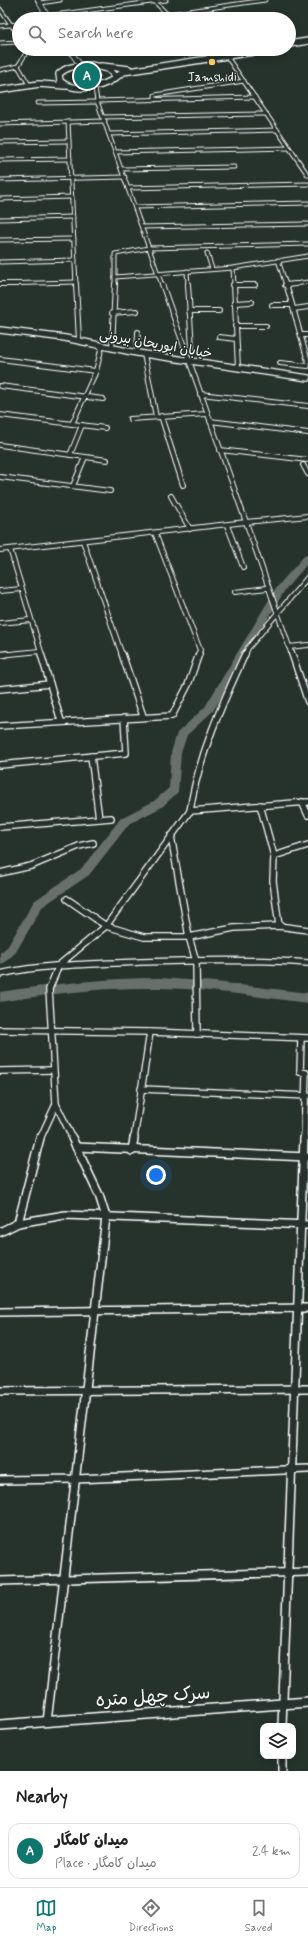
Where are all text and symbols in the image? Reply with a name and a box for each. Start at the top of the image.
search box [12,12,296,56]
icon: search [26,23,48,45]
text: Search here [58,24,134,44]
marker: Jamshidi [207,57,217,67]
pin: A [74,61,100,91]
place label: Jamshidi [187,69,237,86]
street label: خیابان ابوریحان بیرونی [98,326,213,363]
your location [146,1165,166,1185]
street label: سرک چهل متره [95,1681,211,1713]
map controls [260,1723,296,1759]
button: layers [260,1723,296,1759]
text: Nearby [16,1786,68,1808]
text: میدان کامگار [55,1831,128,1851]
text: A [26,1843,34,1860]
text: 2.4 km [252,1843,291,1860]
text: Place · میدان کامگار [55,1855,157,1872]
tab: Map [35,1897,57,1935]
tab: Directions [128,1897,174,1935]
tab: Saved [245,1897,272,1935]

